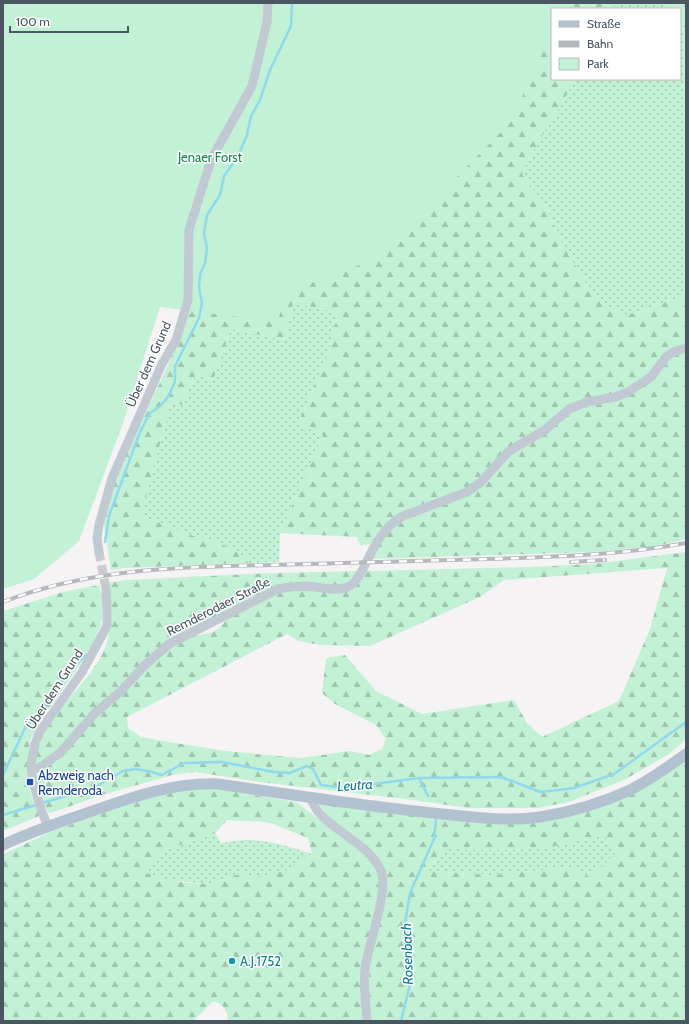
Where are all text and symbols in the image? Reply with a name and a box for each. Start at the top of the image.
scale bar [10,8,128,34]
legend [551,8,681,80]
text: 100 m [16,14,50,29]
text: Straße [587,16,620,31]
text: Bahn [587,36,613,51]
text: Park [587,56,609,71]
park label: Jenaer Forst [177,149,243,165]
street label: Über dem Grund [122,319,174,409]
street label: Remderodaer Straße [164,573,273,639]
street label: Über dem Grund [22,646,86,732]
place label: Abzweig nach Remderoda [38,767,114,798]
water label: Leutra [337,775,373,795]
marker: Abzweig nach Remderoda [25,777,35,787]
water label: Rosenbach [397,923,417,985]
place label: A.J.1752 [240,953,281,969]
marker: A.J.1752 [227,956,237,966]

